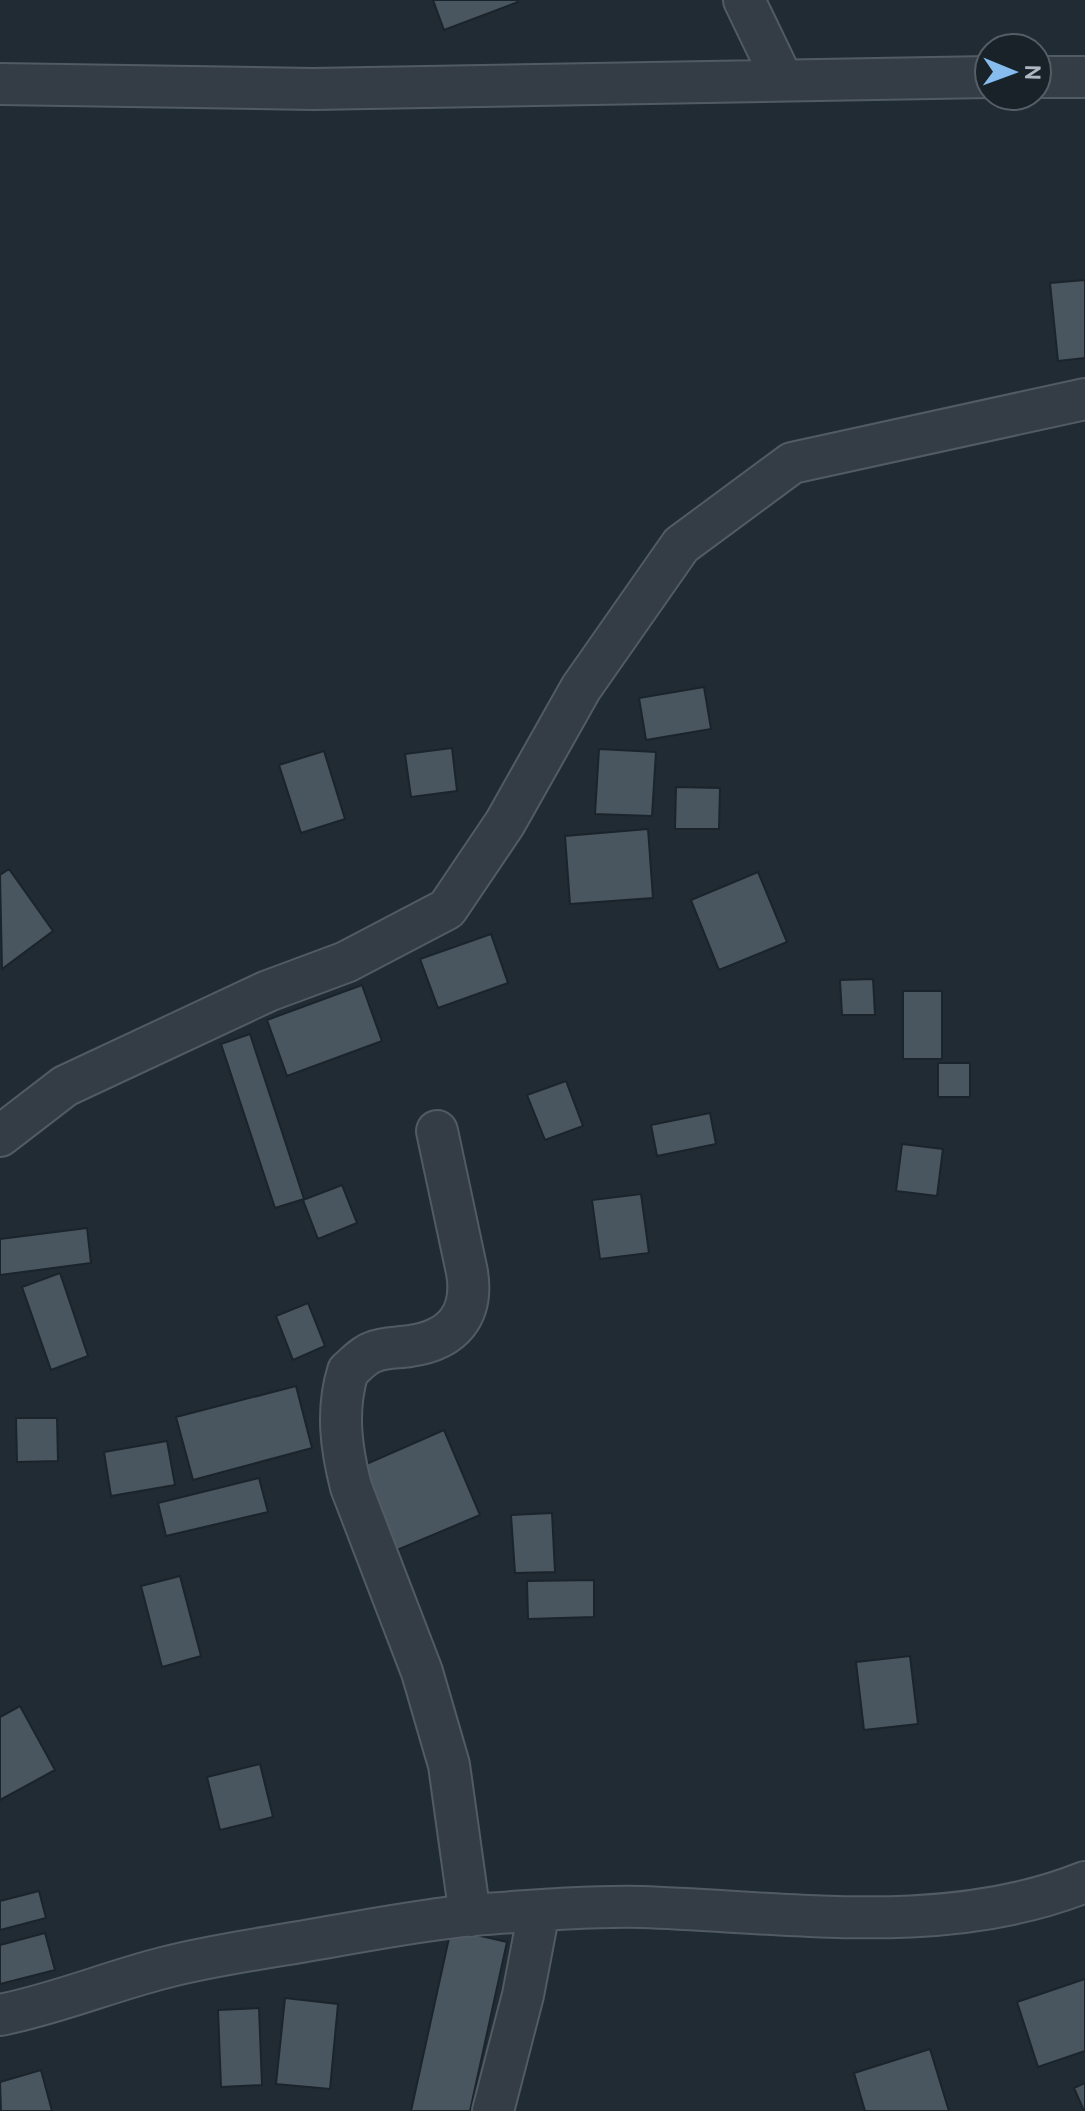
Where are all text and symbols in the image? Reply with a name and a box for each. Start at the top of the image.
north arrow [973,32,1053,112]
text: N [1019,64,1046,80]

